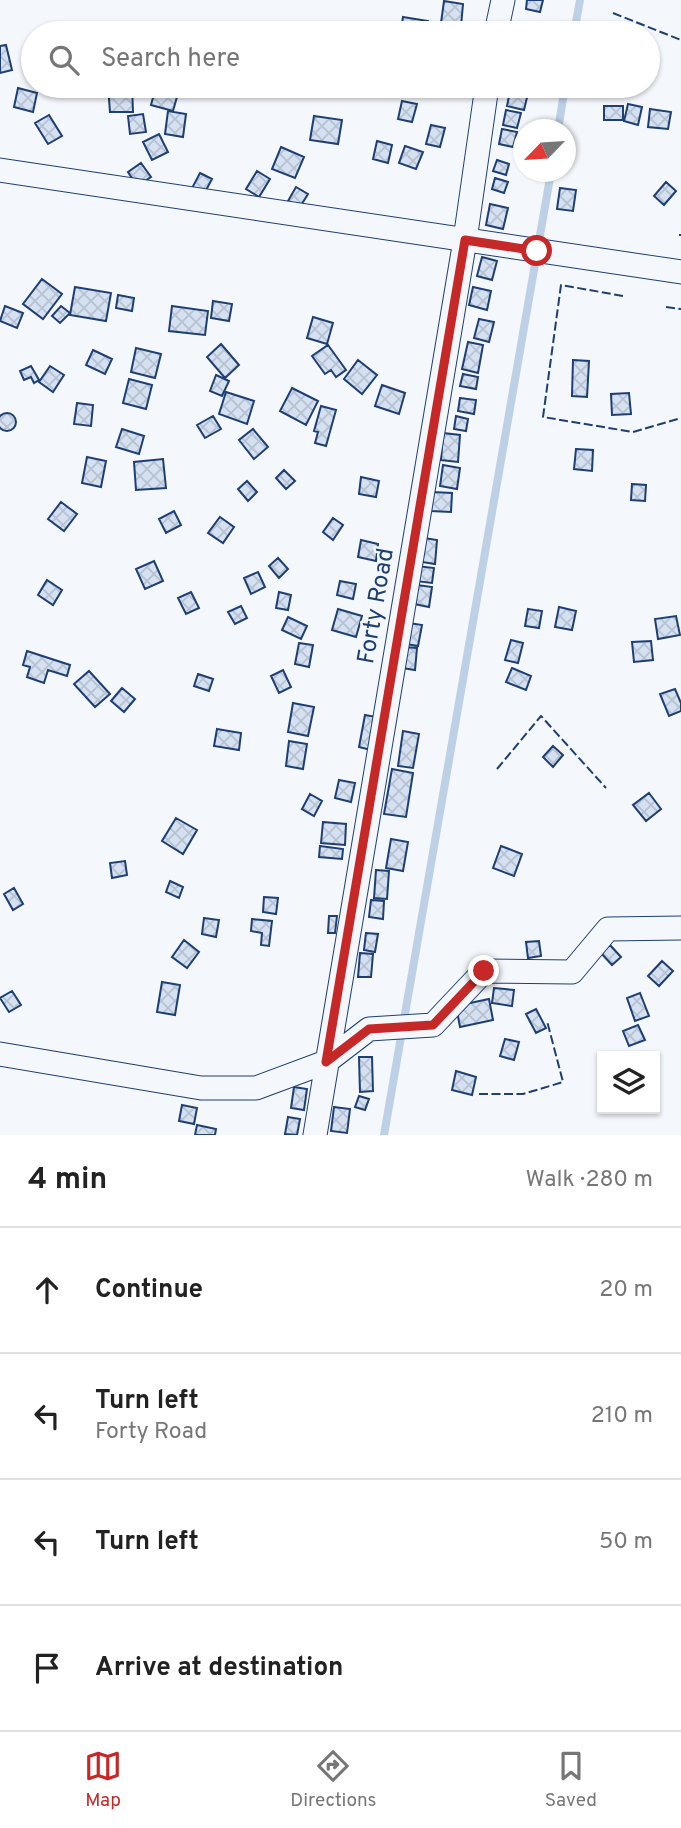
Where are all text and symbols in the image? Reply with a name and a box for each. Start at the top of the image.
search box [21,21,660,98]
icon: search [45,41,83,79]
text: Search here [101,43,240,76]
north arrow [513,119,576,182]
route start [521,235,552,266]
street label: Forty Road [352,546,402,666]
route end [468,955,499,986]
map controls [597,1051,660,1114]
button: layers [597,1051,660,1114]
text: 4 min [28,1162,107,1199]
text: Walk · 280 m [526,1166,653,1195]
icon: ahead [28,1271,66,1309]
text: Continue [95,1274,203,1307]
text: 20 m [599,1276,653,1305]
text: Turn left [95,1385,199,1418]
icon: left [28,1397,66,1435]
text: 210 m [591,1402,653,1431]
text: Forty Road [95,1418,207,1447]
icon: left [28,1523,66,1561]
text: Turn left [95,1526,199,1559]
text: 50 m [599,1528,653,1557]
icon: arrive [28,1649,66,1687]
text: Arrive at destination [95,1652,343,1685]
tab: Map [84,1747,122,1813]
tab: Directions [290,1747,377,1813]
tab: Saved [545,1747,597,1813]

